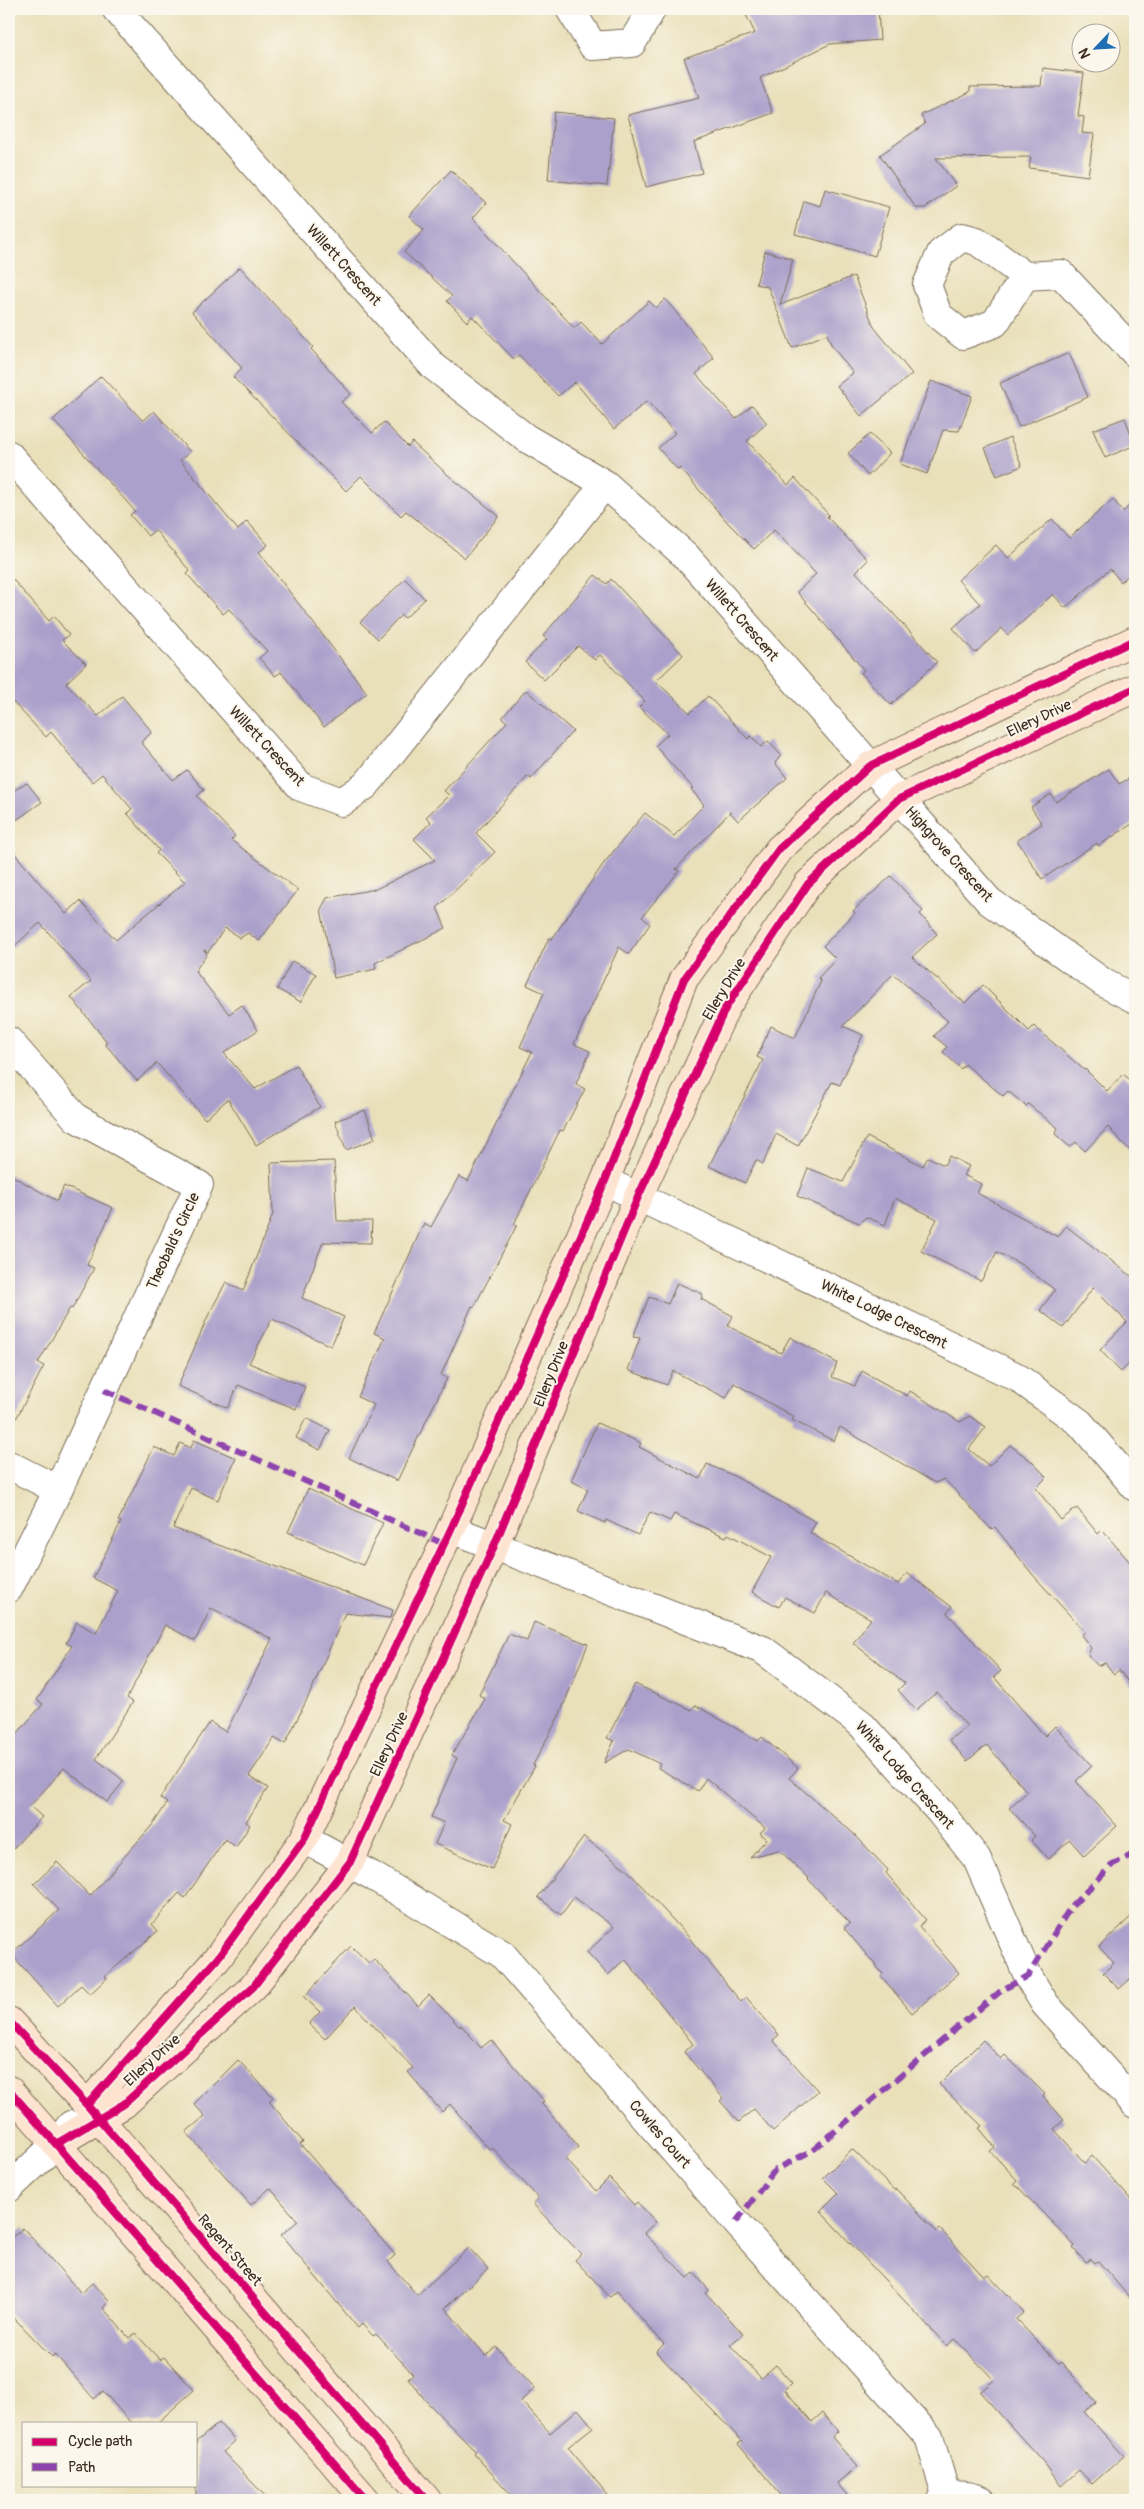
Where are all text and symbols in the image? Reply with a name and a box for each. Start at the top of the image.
north arrow [1072,22,1122,72]
text: N [1075,45,1094,61]
street label: Willett Crescent [302,221,386,311]
street label: Willett Crescent [701,575,783,666]
street label: Ellery Drive [1004,695,1075,742]
street label: Willett Crescent [225,702,309,791]
street label: Highgrove Crescent [901,802,997,907]
street label: Ellery Drive [698,954,751,1024]
street label: Theobald's Circle [143,1189,204,1293]
street label: White Lodge Crescent [817,1275,951,1354]
street label: Ellery Drive [530,1338,573,1410]
street label: Ellery Drive [366,1708,413,1780]
street label: White Lodge Crescent [851,1717,959,1834]
street label: Ellery Drive [120,2030,185,2091]
street label: Cowles Court [625,2096,695,2173]
street label: Regent Street [193,2210,267,2291]
legend [22,2422,198,2486]
text: Cycle path [68,2432,132,2451]
text: Path [68,2458,95,2477]

